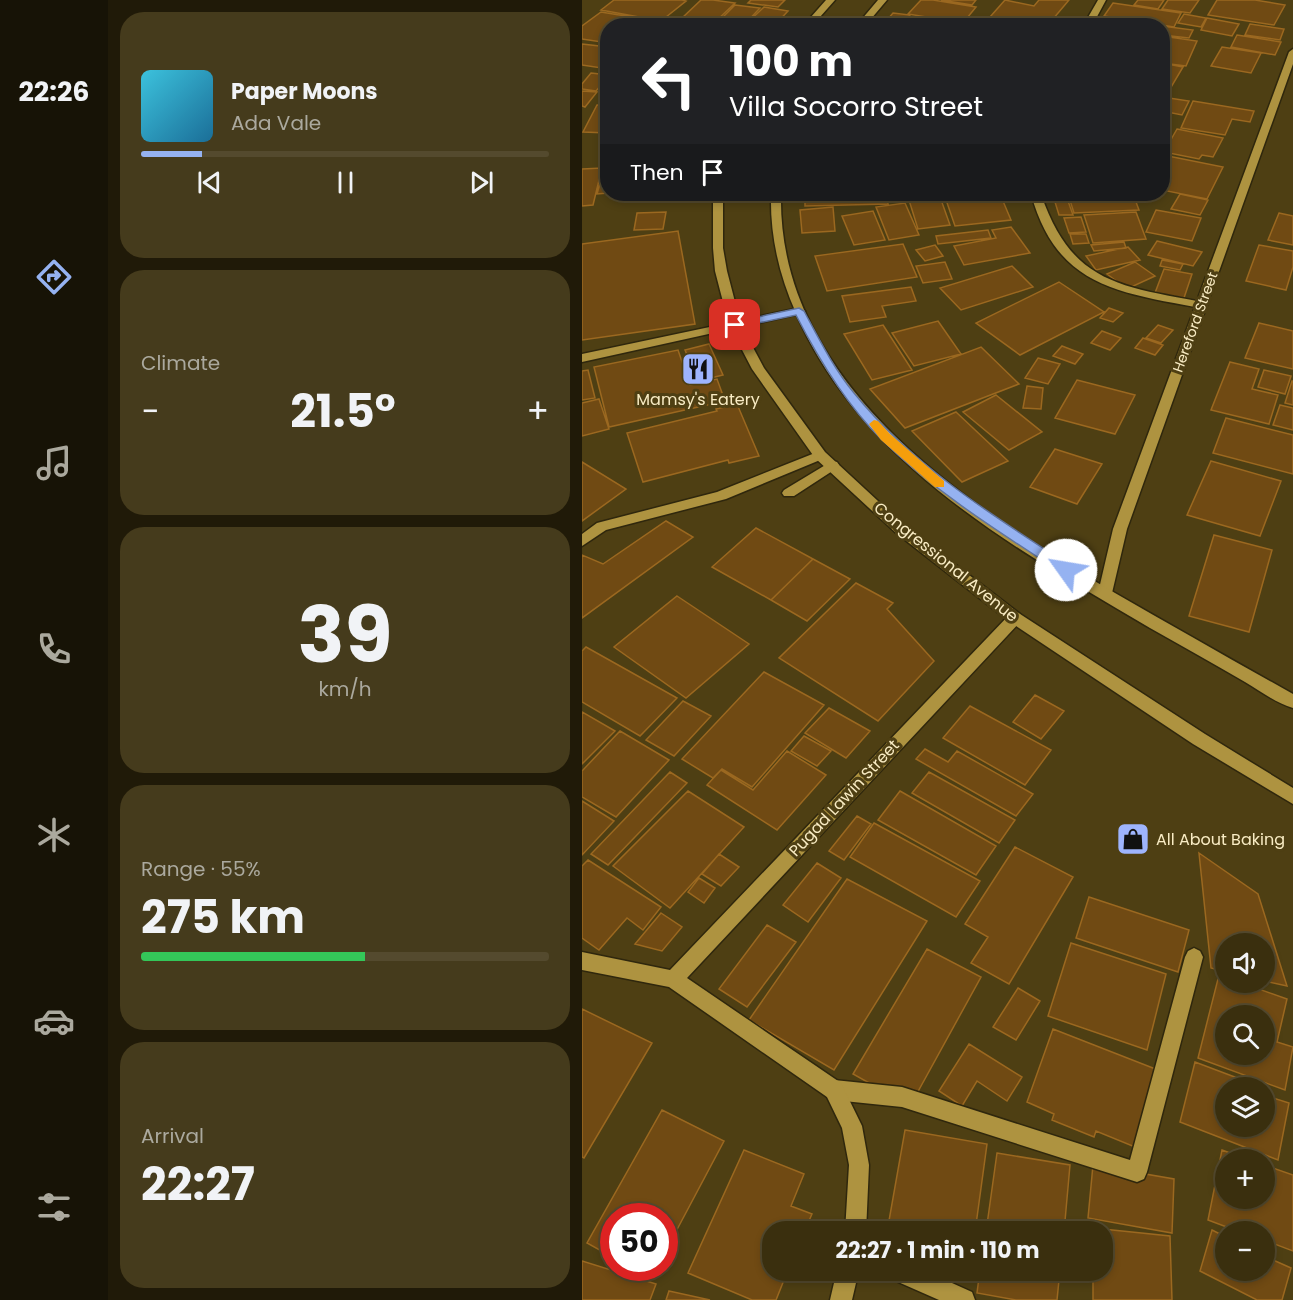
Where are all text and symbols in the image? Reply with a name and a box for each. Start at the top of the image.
text: 100 m [729,32,853,91]
icon: left [630,42,708,120]
text: 22:26 [18,73,90,110]
text: Paper Moons [231,76,378,107]
text: Villa Socorro Street [729,88,983,125]
text: Ada Vale [231,109,321,137]
icon: arrive [696,156,729,189]
text: Then [630,157,684,188]
icon: previous [193,166,226,199]
icon: pause [329,166,362,199]
icon: next [465,166,498,199]
icon: directions [33,256,75,298]
street label: Hereford Street [1168,269,1222,375]
pin [709,299,760,350]
icon: arrive [718,308,751,341]
text: Climate [141,349,220,377]
restaurant icon: Mamsy's Eatery [680,351,716,387]
text: 21.5° [290,380,396,443]
text: − [141,388,159,435]
text: + [526,388,549,435]
place label: Mamsy's Eatery [636,388,760,411]
icon: music [33,442,75,484]
street label: Congressional Avenue [869,496,1023,628]
position arrow [1034,538,1098,602]
text: 39 [297,580,393,689]
icon: phone [33,628,75,670]
text: km/h [318,675,372,703]
street label: Pugad Lawin Street [784,734,904,862]
icon: climate [33,814,75,856]
shop icon: All About Baking [1115,821,1151,857]
place label: All About Baking [1156,828,1285,851]
text: Range · 55% [141,855,261,883]
text: 275 km [141,886,305,949]
map controls [1215,933,1275,1281]
button: sound [1215,933,1275,993]
icon: car [33,1000,75,1042]
button: search [1215,1005,1275,1065]
button: layers [1215,1077,1275,1137]
text: Arrival [141,1122,204,1150]
button: + [1215,1149,1275,1209]
text: 22:27 [141,1153,255,1216]
icon: filters [33,1186,75,1228]
speed limit sign: 50 [600,1203,678,1281]
button: − [1215,1221,1275,1281]
text: 22:27 · 1 min · 110 m [836,1235,1039,1266]

